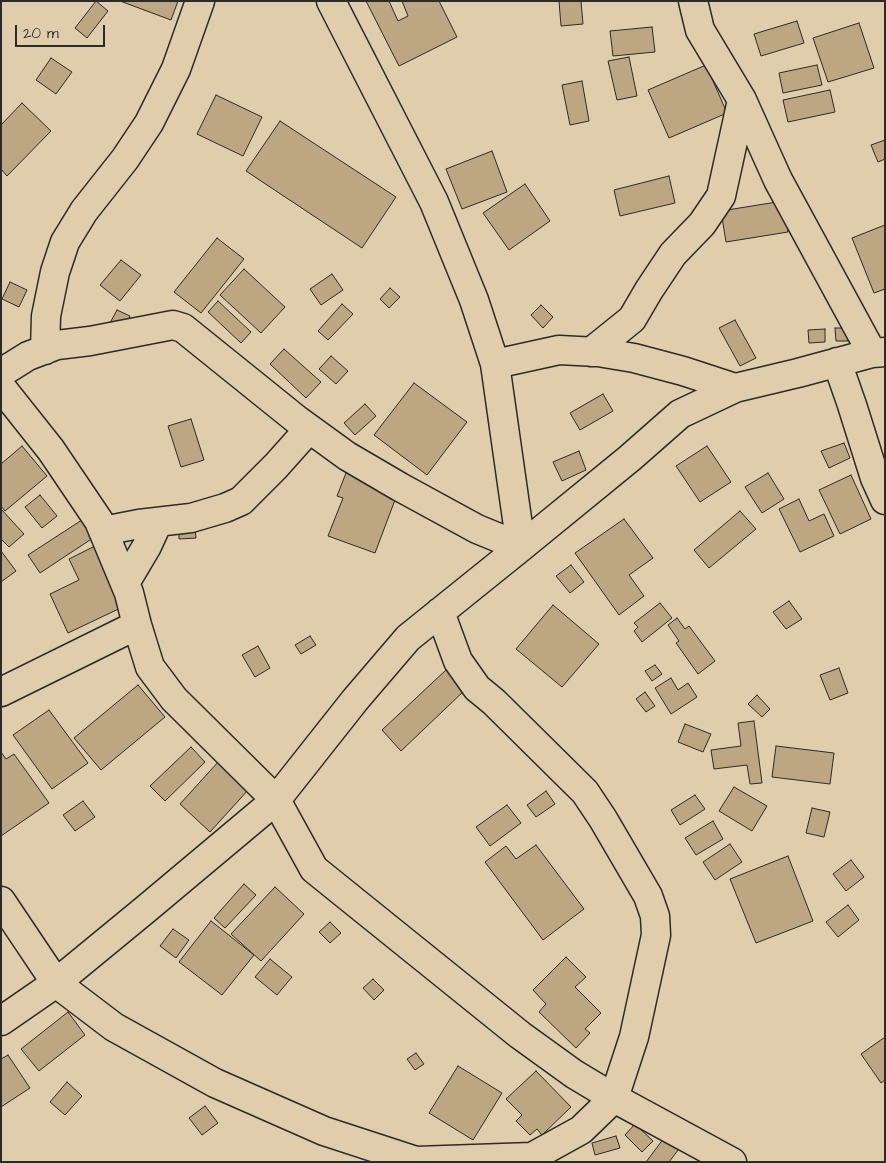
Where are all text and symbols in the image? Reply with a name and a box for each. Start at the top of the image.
scale bar [18,15,108,47]
text: 20 m [23,23,59,44]

